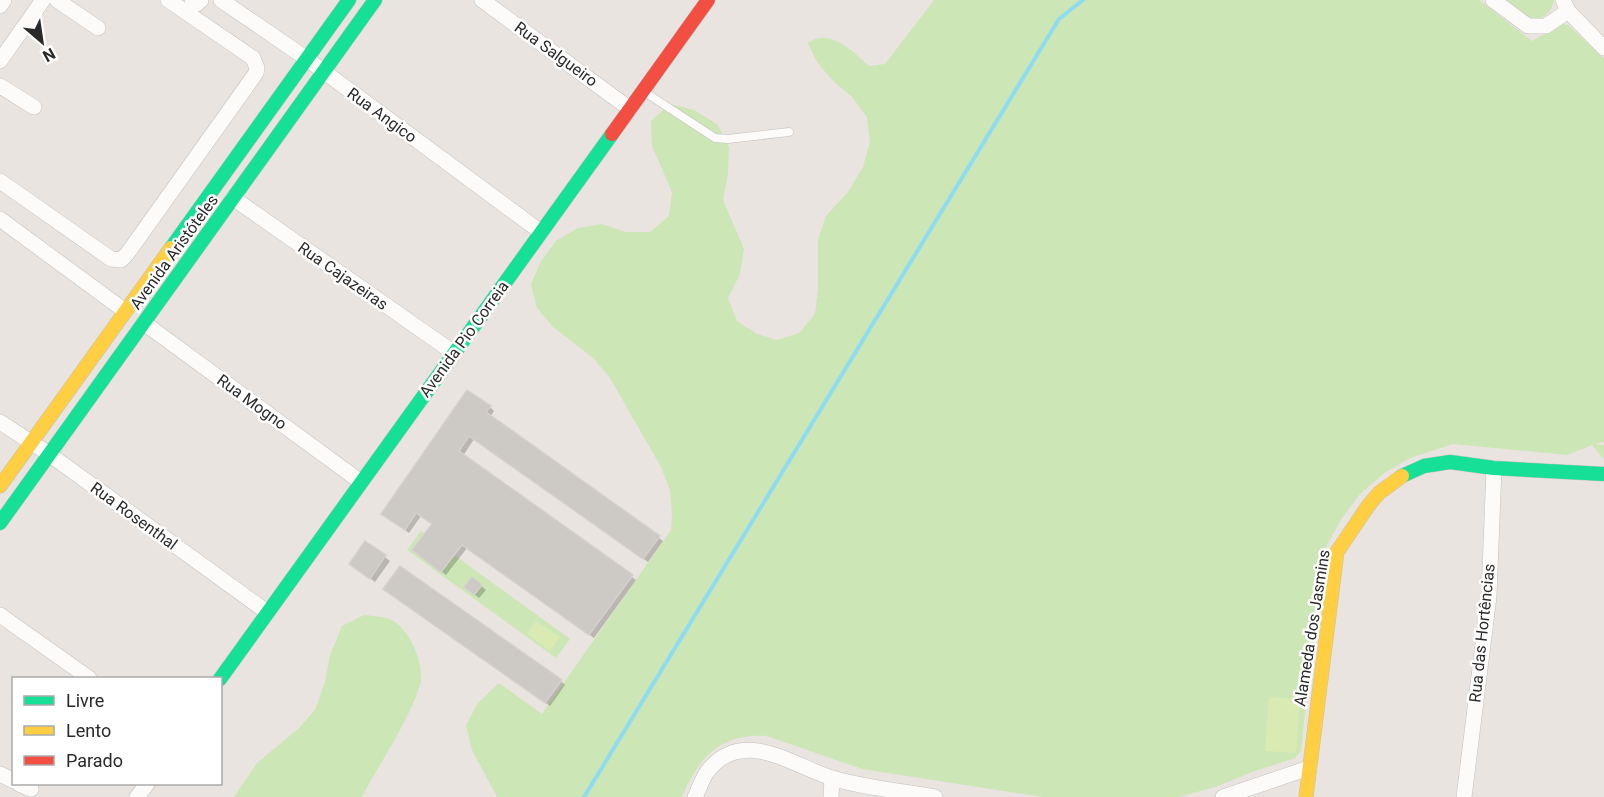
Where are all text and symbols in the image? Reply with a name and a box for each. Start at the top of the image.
north arrow [12,12,72,72]
street label: Rua Salgueiro [511,18,601,90]
text: N [39,44,59,66]
street label: Rua Angico [344,84,420,146]
street label: Avenida Aristóteles [126,191,222,313]
street label: Rua Cajazeiras [294,238,392,314]
street label: Avenida Pio Correia [415,277,513,401]
street label: Rua Mogno [213,370,291,434]
street label: Rua Rosenthal [87,478,181,554]
street label: Alameda dos Jasmins [1290,548,1334,708]
street label: Rua das Hortências [1465,563,1499,703]
legend [12,677,222,785]
text: Livre [66,690,104,711]
text: Lento [66,720,111,741]
text: Parado [66,750,123,771]

